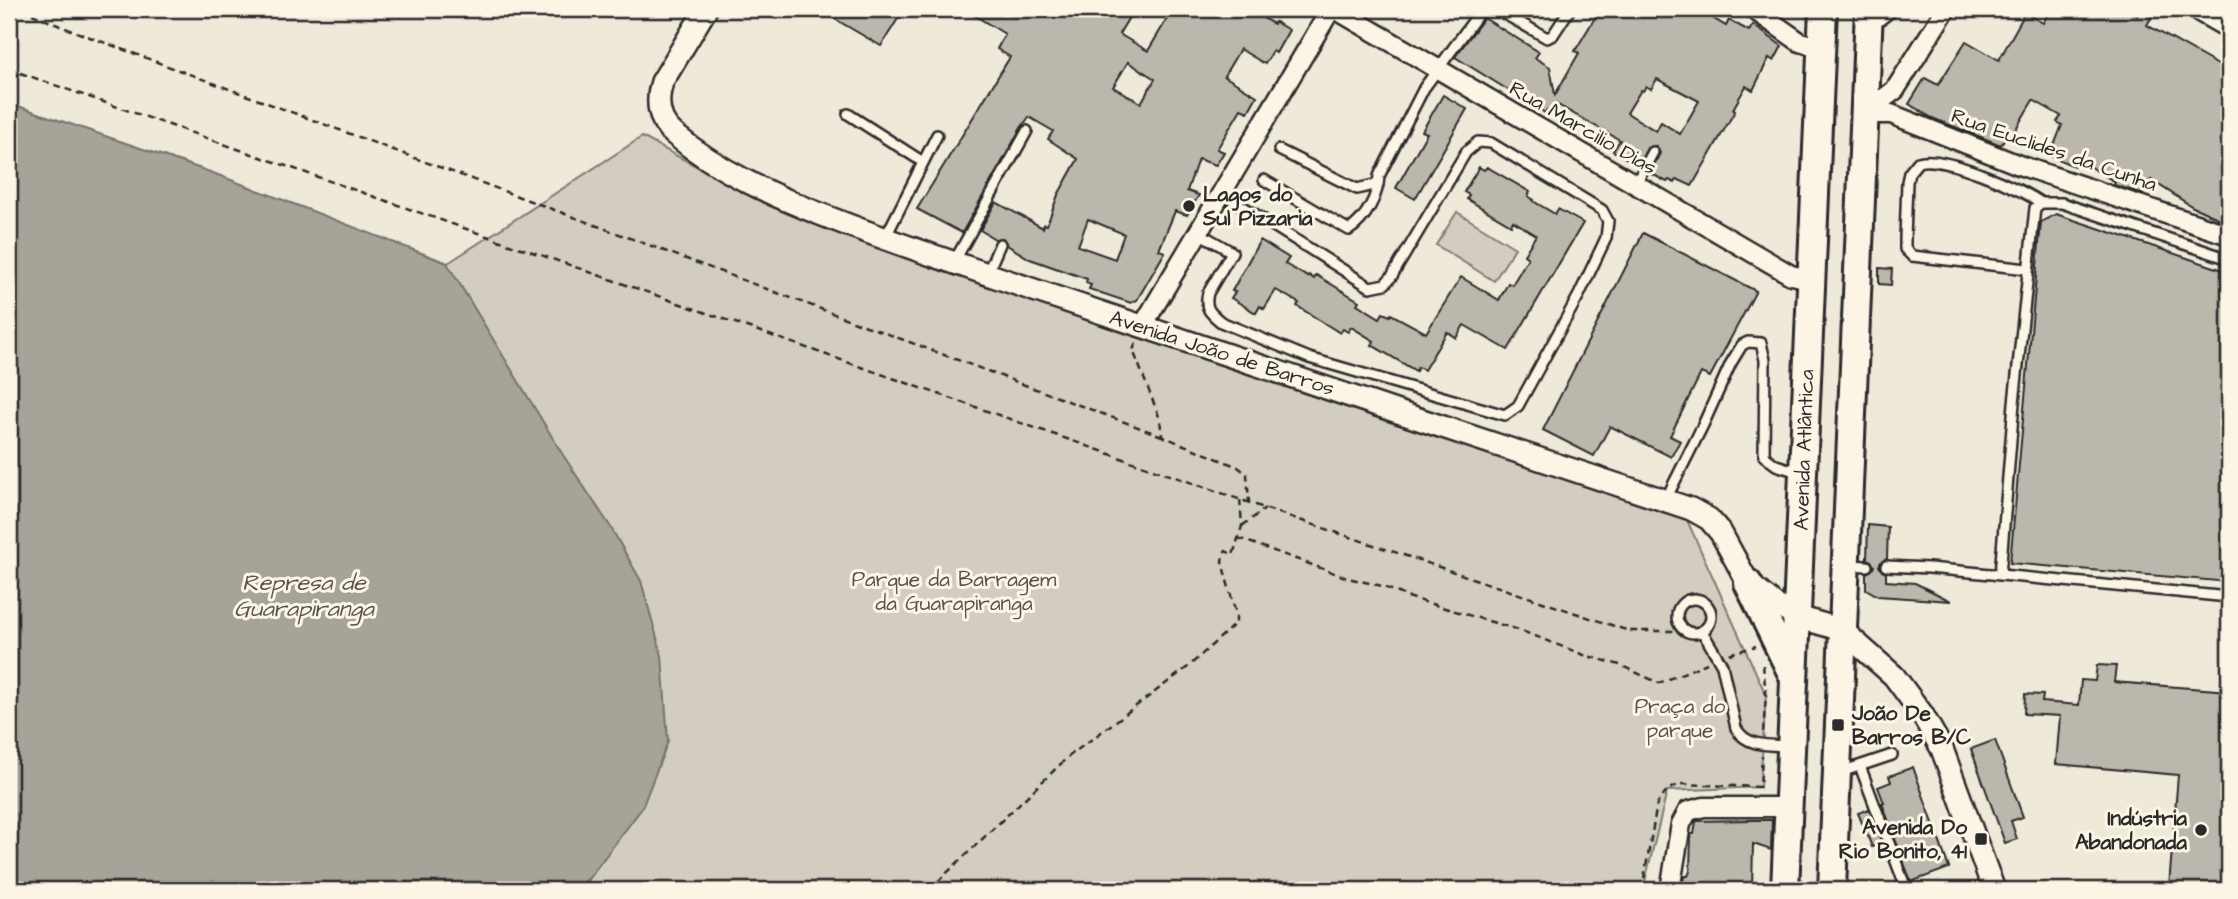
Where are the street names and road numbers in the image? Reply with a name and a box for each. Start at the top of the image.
street label: Rua Marcilio Dias [1504,74,1662,182]
street label: Rua Euclides da Cunha [1947,101,2161,199]
street label: Avenida João de Barros [1106,303,1338,403]
street label: Avenida Atlântica [1787,369,1821,531]

